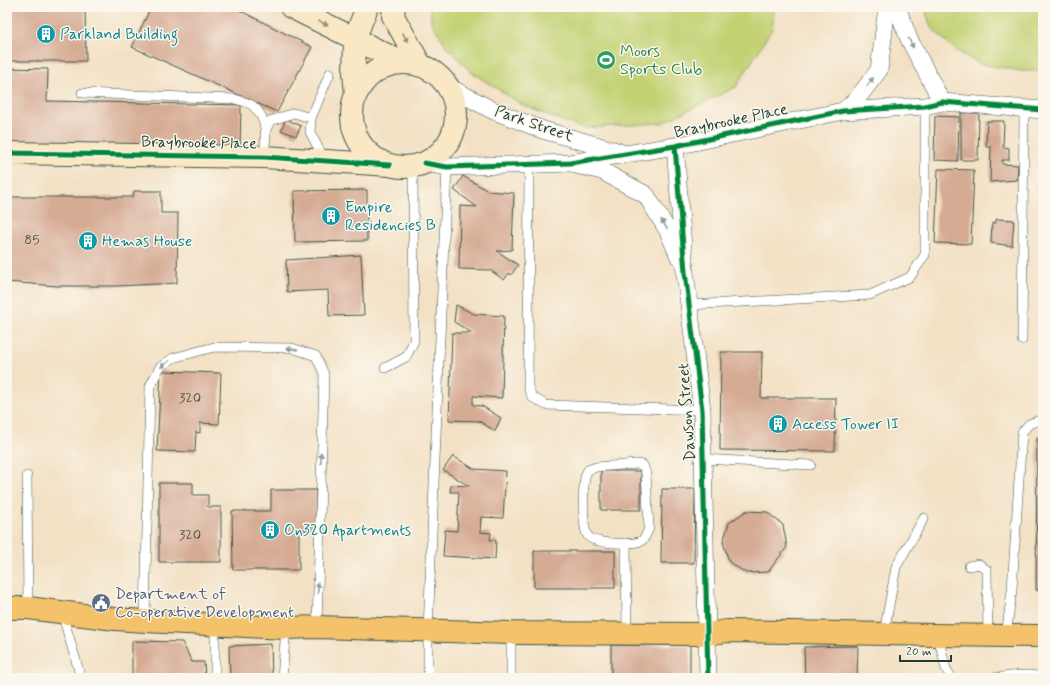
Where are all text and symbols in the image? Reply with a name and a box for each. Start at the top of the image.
one-way arrow [317,20,329,26]
building icon: Parkland Building [35,23,57,45]
place label: Parkland Building [60,24,178,46]
one-way arrow [402,31,409,43]
one-way arrow [908,38,914,49]
place label: Moors Sports Club [620,41,702,80]
sports icon: Moors Sports Club [595,49,617,71]
one-way arrow [865,77,874,88]
street label: Braybrooke Place [672,99,790,143]
street label: Park Street [492,101,577,147]
street label: Braybrooke Place [141,131,257,155]
place label: Empire Residencies B [345,197,436,236]
building icon: Empire Residencies B [320,205,342,227]
one-way arrow [660,219,668,229]
building icon: Hemas House [77,230,99,252]
house number: 85 [24,231,40,249]
place label: Hemas House [102,231,192,252]
one-way arrow [285,346,298,352]
one-way arrow [160,359,171,368]
street label: Dawson Street [673,362,701,462]
house number: 320 [179,389,201,407]
building icon: Access Tower II [767,413,789,435]
place label: Access Tower II [792,414,899,435]
one-way arrow [318,452,325,464]
building icon: On320 Apartments [259,519,281,541]
place label: On320 Apartments [284,520,411,542]
house number: 320 [179,526,201,544]
one-way arrow [314,582,321,594]
place label: Department of Co-operative Development [115,584,294,623]
public building icon: Department of Co-operative Development [90,592,112,614]
scale bar [900,637,951,663]
text: 20 m [906,644,932,660]

